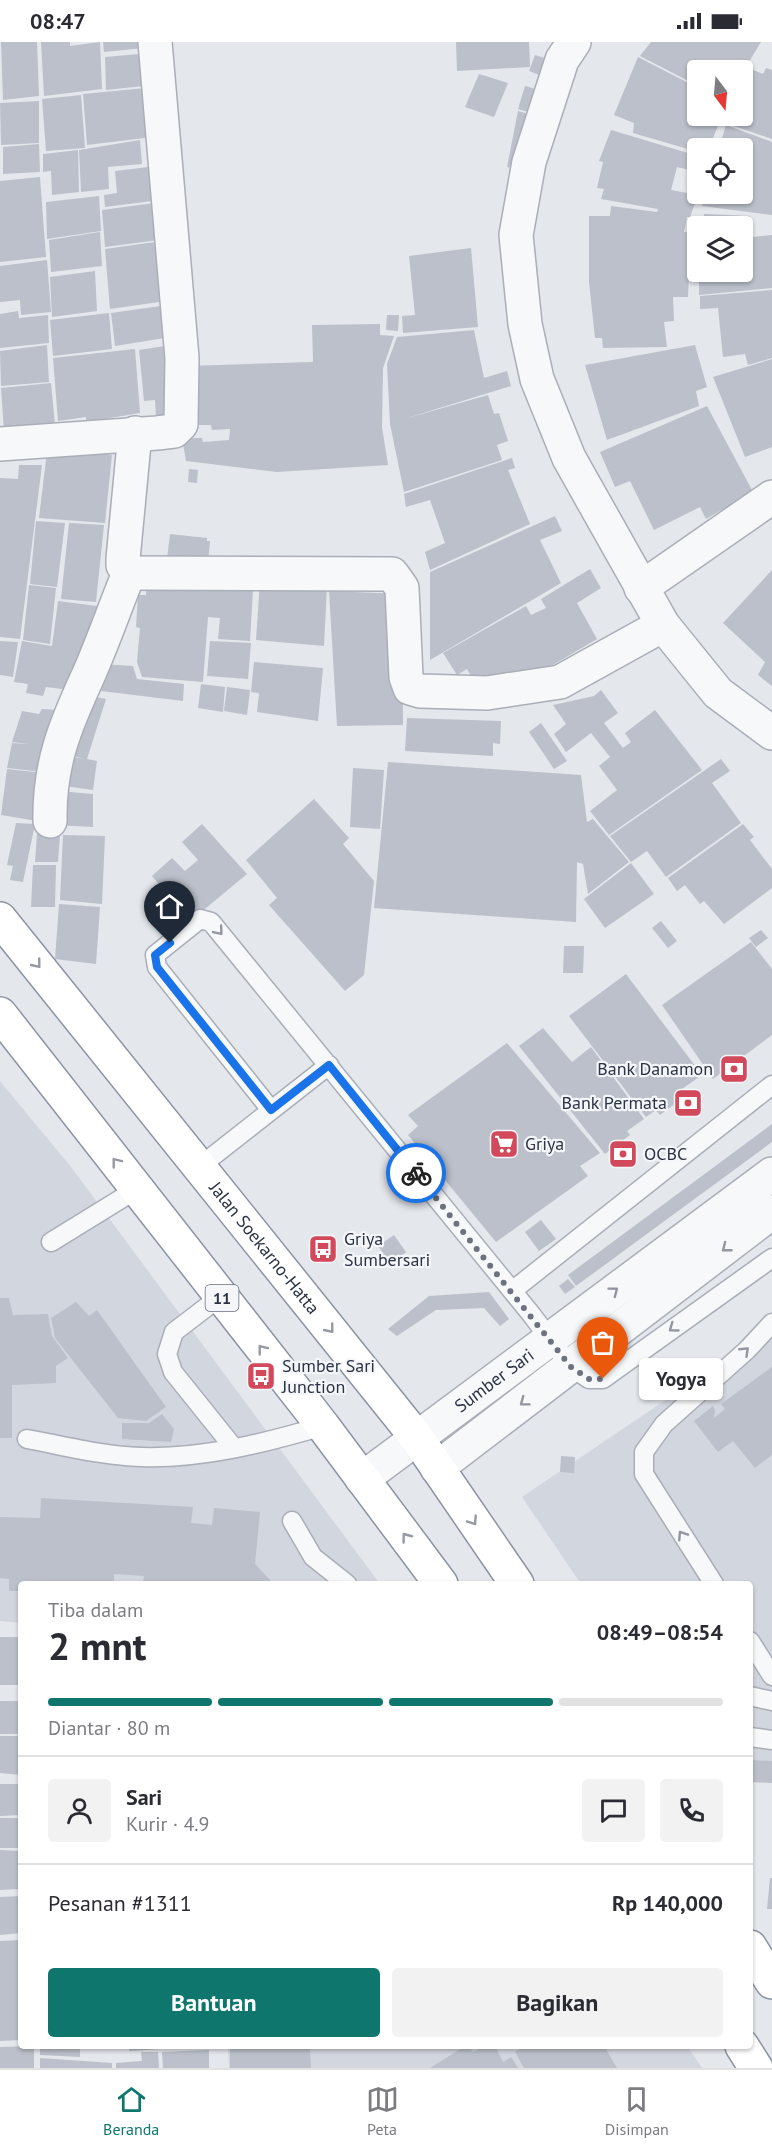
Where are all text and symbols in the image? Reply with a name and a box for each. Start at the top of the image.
text: 08:47 [30,7,86,35]
north arrow [687,60,753,126]
map controls [687,60,753,282]
button: locate [687,138,753,204]
button: layers [687,216,753,282]
pin [144,881,195,943]
icon: home [153,890,186,923]
one-way arrow [211,924,222,935]
one-way arrow [29,958,40,969]
bank icon: Bank Danamon [718,1053,750,1085]
place label: Bank Danamon [597,1057,713,1080]
bank icon: Bank Permata [672,1087,704,1119]
place label: Bank Permata [562,1091,667,1114]
supermarket icon: Griya [488,1128,520,1160]
place label: Griya [525,1132,564,1155]
bank icon: OCBC [607,1138,639,1170]
place label: OCBC [644,1142,687,1165]
courier [386,1143,446,1203]
icon: bike [400,1157,433,1190]
one-way arrow [113,1158,124,1169]
street label: Jalan Soekarno-Hatta [204,1176,325,1319]
place label: Griya Sumbersari [344,1227,430,1271]
bus stop icon: Griya Sumbersari [307,1233,339,1265]
one-way arrow [721,1240,732,1251]
road number: 11 [206,1285,238,1311]
one-way arrow [607,1288,618,1299]
pin [577,1317,628,1379]
one-way arrow [669,1321,680,1332]
one-way arrow [322,1322,333,1333]
icon: bag [586,1326,619,1359]
street label: Sumber Sari [450,1343,538,1417]
one-way arrow [259,1345,270,1356]
one-way arrow [737,1348,748,1359]
place label: Sumber Sari Junction [281,1354,375,1398]
callout: Yogya [639,1358,723,1400]
bus stop icon: Sumber Sari Junction [245,1360,277,1392]
text: Yogya [656,1366,706,1392]
one-way arrow [520,1395,531,1406]
one-way arrow [466,1514,477,1525]
one-way arrow [678,1531,690,1541]
one-way arrow [402,1533,413,1544]
text: Tiba dalam [48,1597,143,1623]
text: 08:49–08:54 [597,1618,723,1646]
text: 2 mnt [48,1620,146,1671]
text: Diantar · 80 m [48,1715,170,1741]
button: person [48,1779,111,1842]
button: chat [582,1779,645,1842]
button: phone [660,1779,723,1842]
text: Sari [126,1783,162,1811]
text: Kurir · 4.9 [126,1811,209,1837]
text: Pesanan #1311 [48,1889,192,1917]
text: Rp 140,000 [612,1889,723,1917]
button: Bantuan [48,1968,380,2037]
button: Bagikan [392,1968,723,2037]
tab: Beranda [103,2083,159,2139]
tab: Peta [366,2083,399,2139]
tab: Disimpan [605,2083,669,2139]

